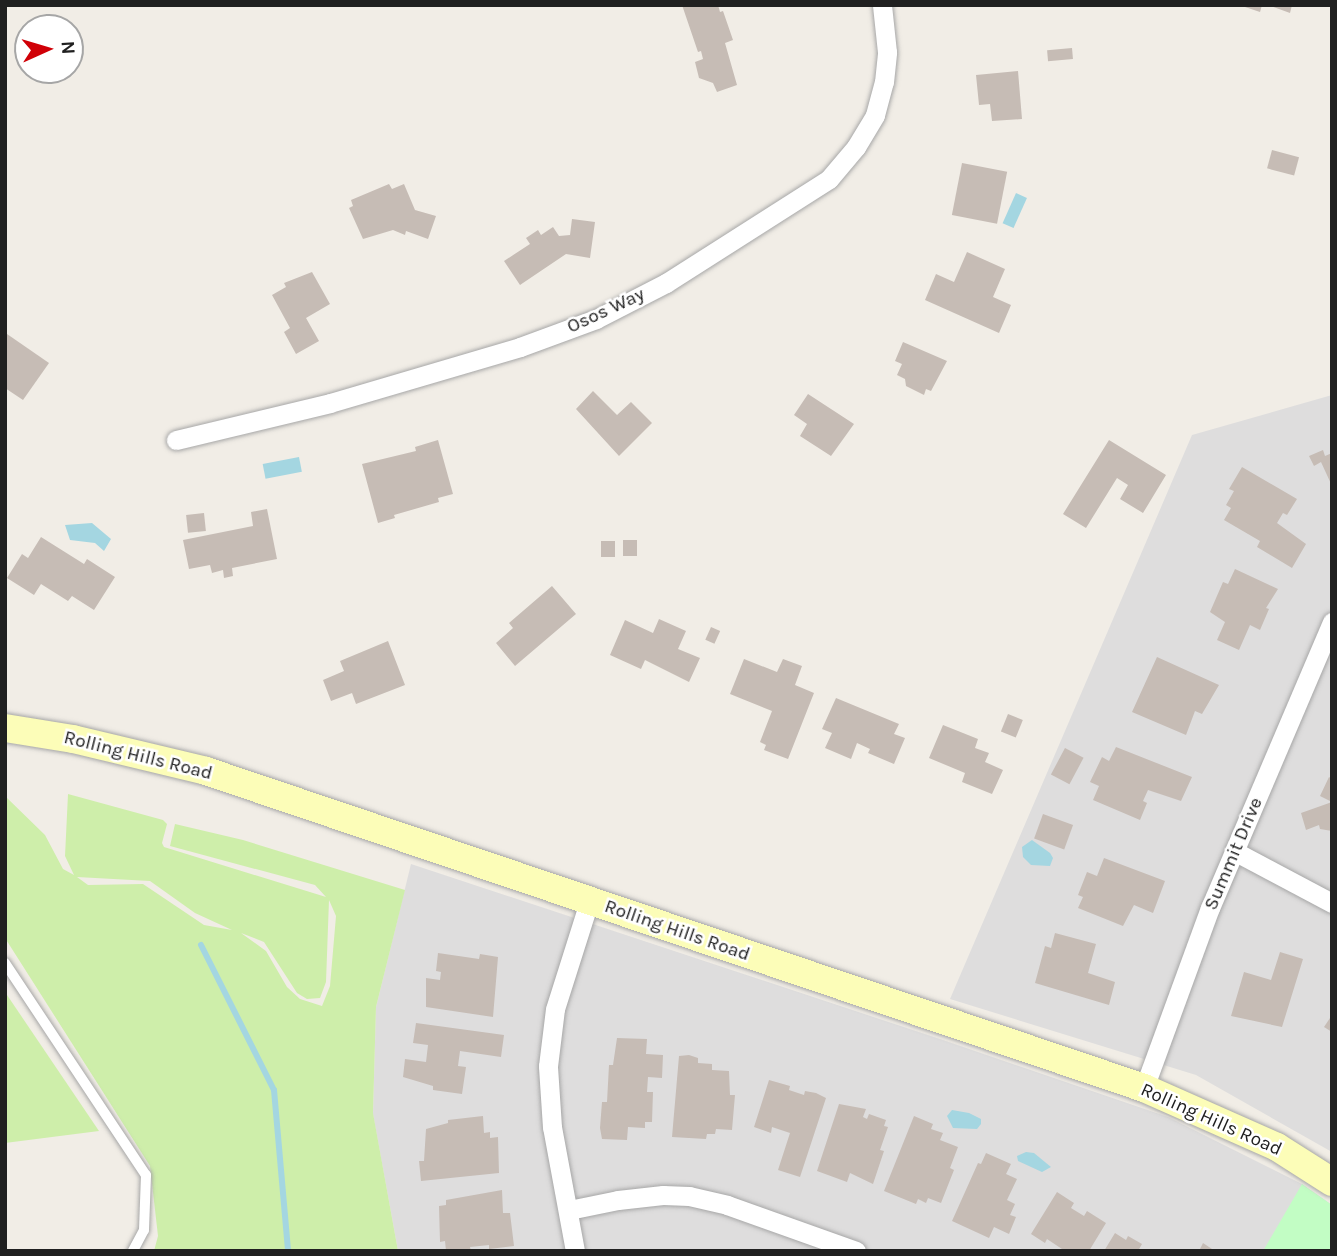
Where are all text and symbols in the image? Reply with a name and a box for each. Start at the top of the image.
north arrow [14,14,84,84]
text: N [57,40,79,55]
street label: Osos Way [564,283,648,339]
street label: Rolling Hills Road [61,727,215,785]
street label: Summit Drive [1200,794,1268,914]
street label: Rolling Hills Road [601,895,753,967]
street label: Rolling Hills Road [1137,1079,1285,1161]

